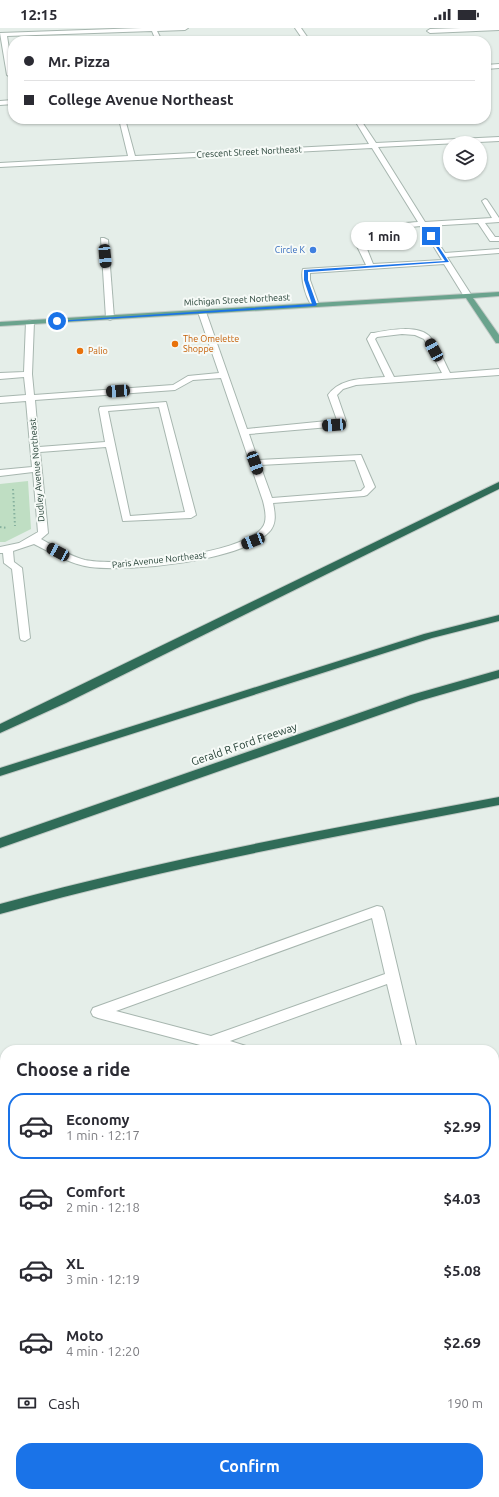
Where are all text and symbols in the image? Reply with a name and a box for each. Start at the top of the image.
text: 12:15 [20,6,58,23]
text: Mr. Pizza [48,53,110,70]
text: College Avenue Northeast [48,91,234,108]
map controls [443,136,487,180]
button: layers [443,136,487,180]
street label: Crescent Street Northeast [196,144,302,160]
callout: 1 min [351,222,417,250]
route end [422,227,440,245]
text: 1 min [368,229,400,243]
car [98,244,112,268]
place label: Circle K [275,245,306,255]
marker: Circle K [308,245,318,255]
street label: Michigan Street Northeast [184,292,291,308]
route start [48,312,66,330]
place label: The Omelette Shoppe [183,334,239,354]
car [423,337,445,363]
marker: The Omelette Shoppe [170,339,180,349]
marker: Palio [75,346,85,356]
place label: Palio [88,346,108,356]
car [106,384,130,398]
street label: Dudley Avenue Northeast [27,417,46,522]
car [322,418,346,432]
car [245,450,265,476]
car [240,531,266,551]
car [45,541,71,563]
street label: Paris Avenue Northeast [111,550,207,570]
street label: Gerald R Ford Freeway [190,720,299,768]
text: Choose a ride [16,1059,130,1079]
icon: car [18,1108,54,1144]
text: Economy [66,1111,130,1128]
text: $2.99 [443,1118,481,1135]
text: 1 min · 12:17 [66,1128,140,1142]
icon: car [18,1180,54,1216]
text: Comfort [66,1183,125,1200]
text: $4.03 [443,1190,481,1207]
text: 2 min · 12:18 [66,1200,140,1214]
icon: car [18,1252,54,1288]
text: XL [66,1255,84,1272]
text: $5.08 [443,1262,481,1279]
text: 3 min · 12:19 [66,1272,140,1286]
icon: car [18,1324,54,1360]
text: Moto [66,1327,104,1344]
text: $2.69 [443,1334,481,1351]
text: 4 min · 12:20 [66,1344,140,1358]
icon: cash [16,1392,38,1414]
text: Cash [48,1395,80,1412]
text: 190 m [447,1396,483,1410]
button: Confirm [16,1443,483,1489]

